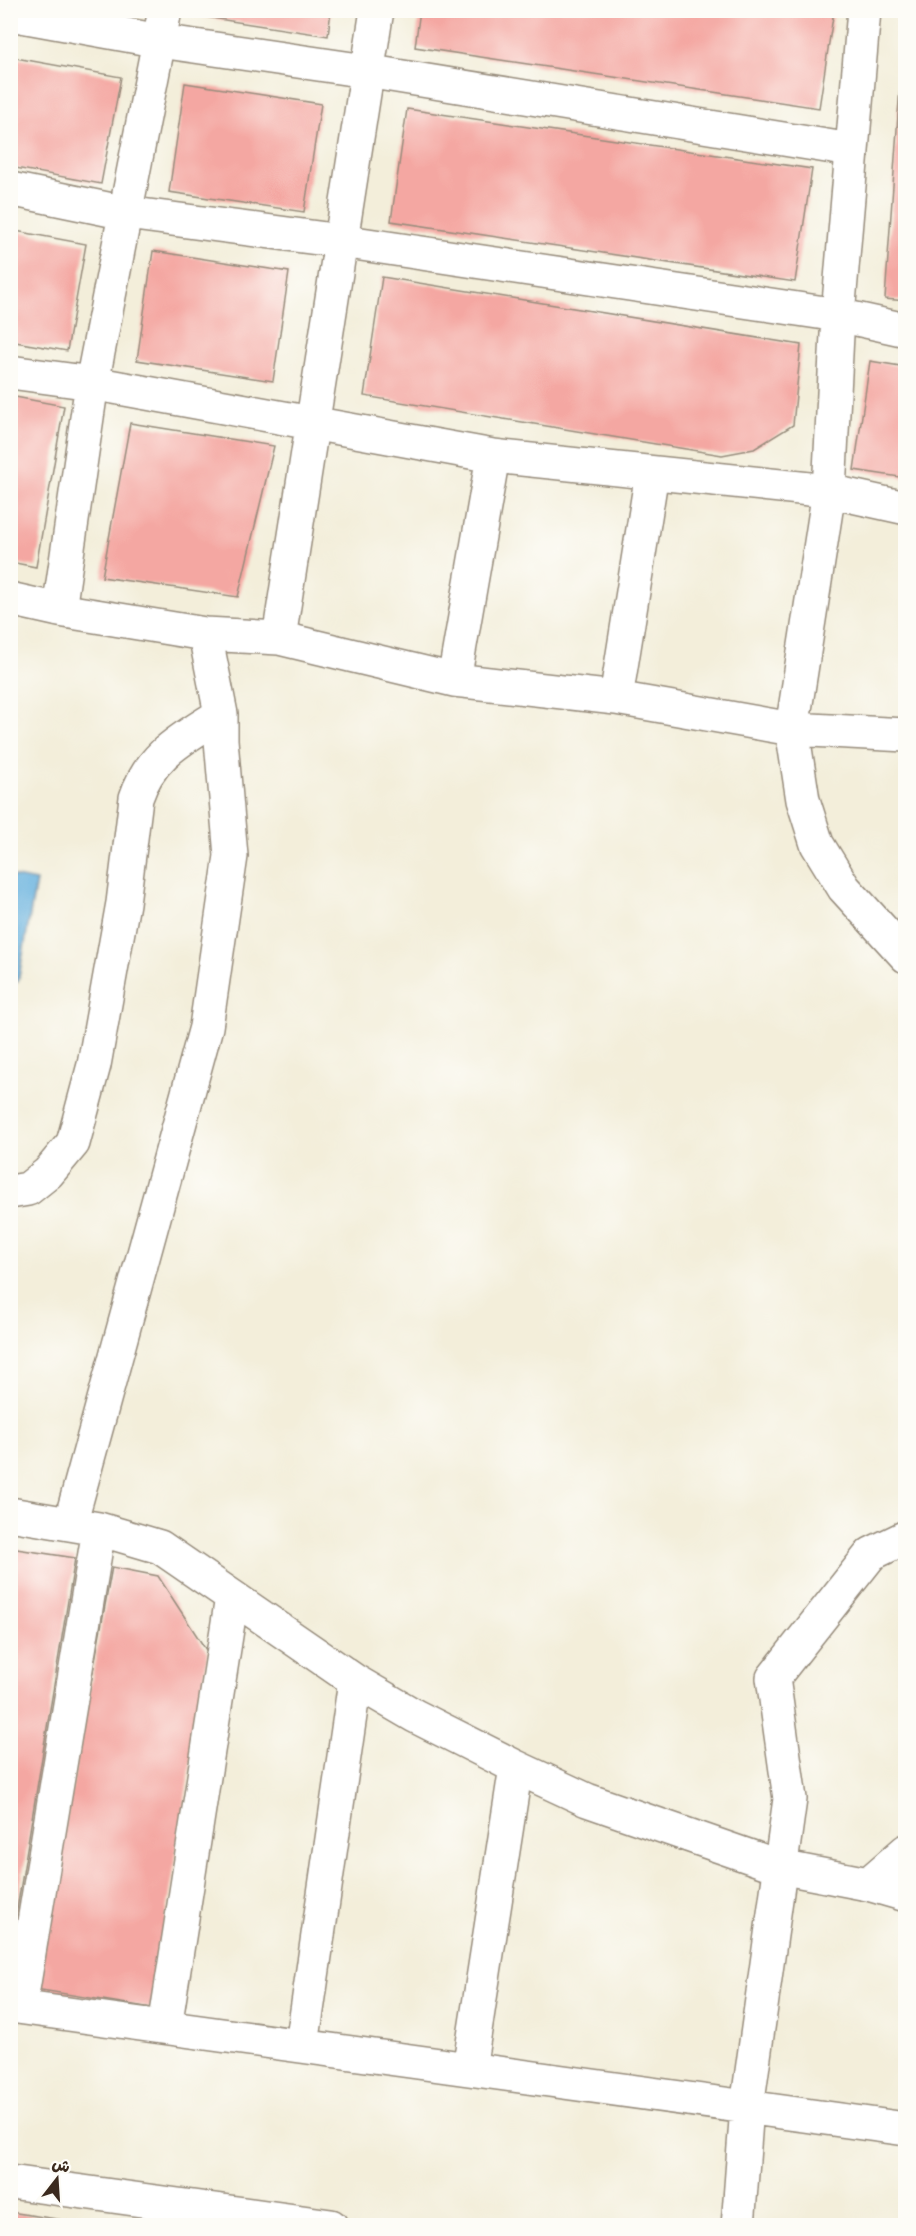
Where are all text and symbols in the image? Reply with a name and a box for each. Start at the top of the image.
north arrow [27,2149,87,2209]
text: ش [50,2152,73,2177]

